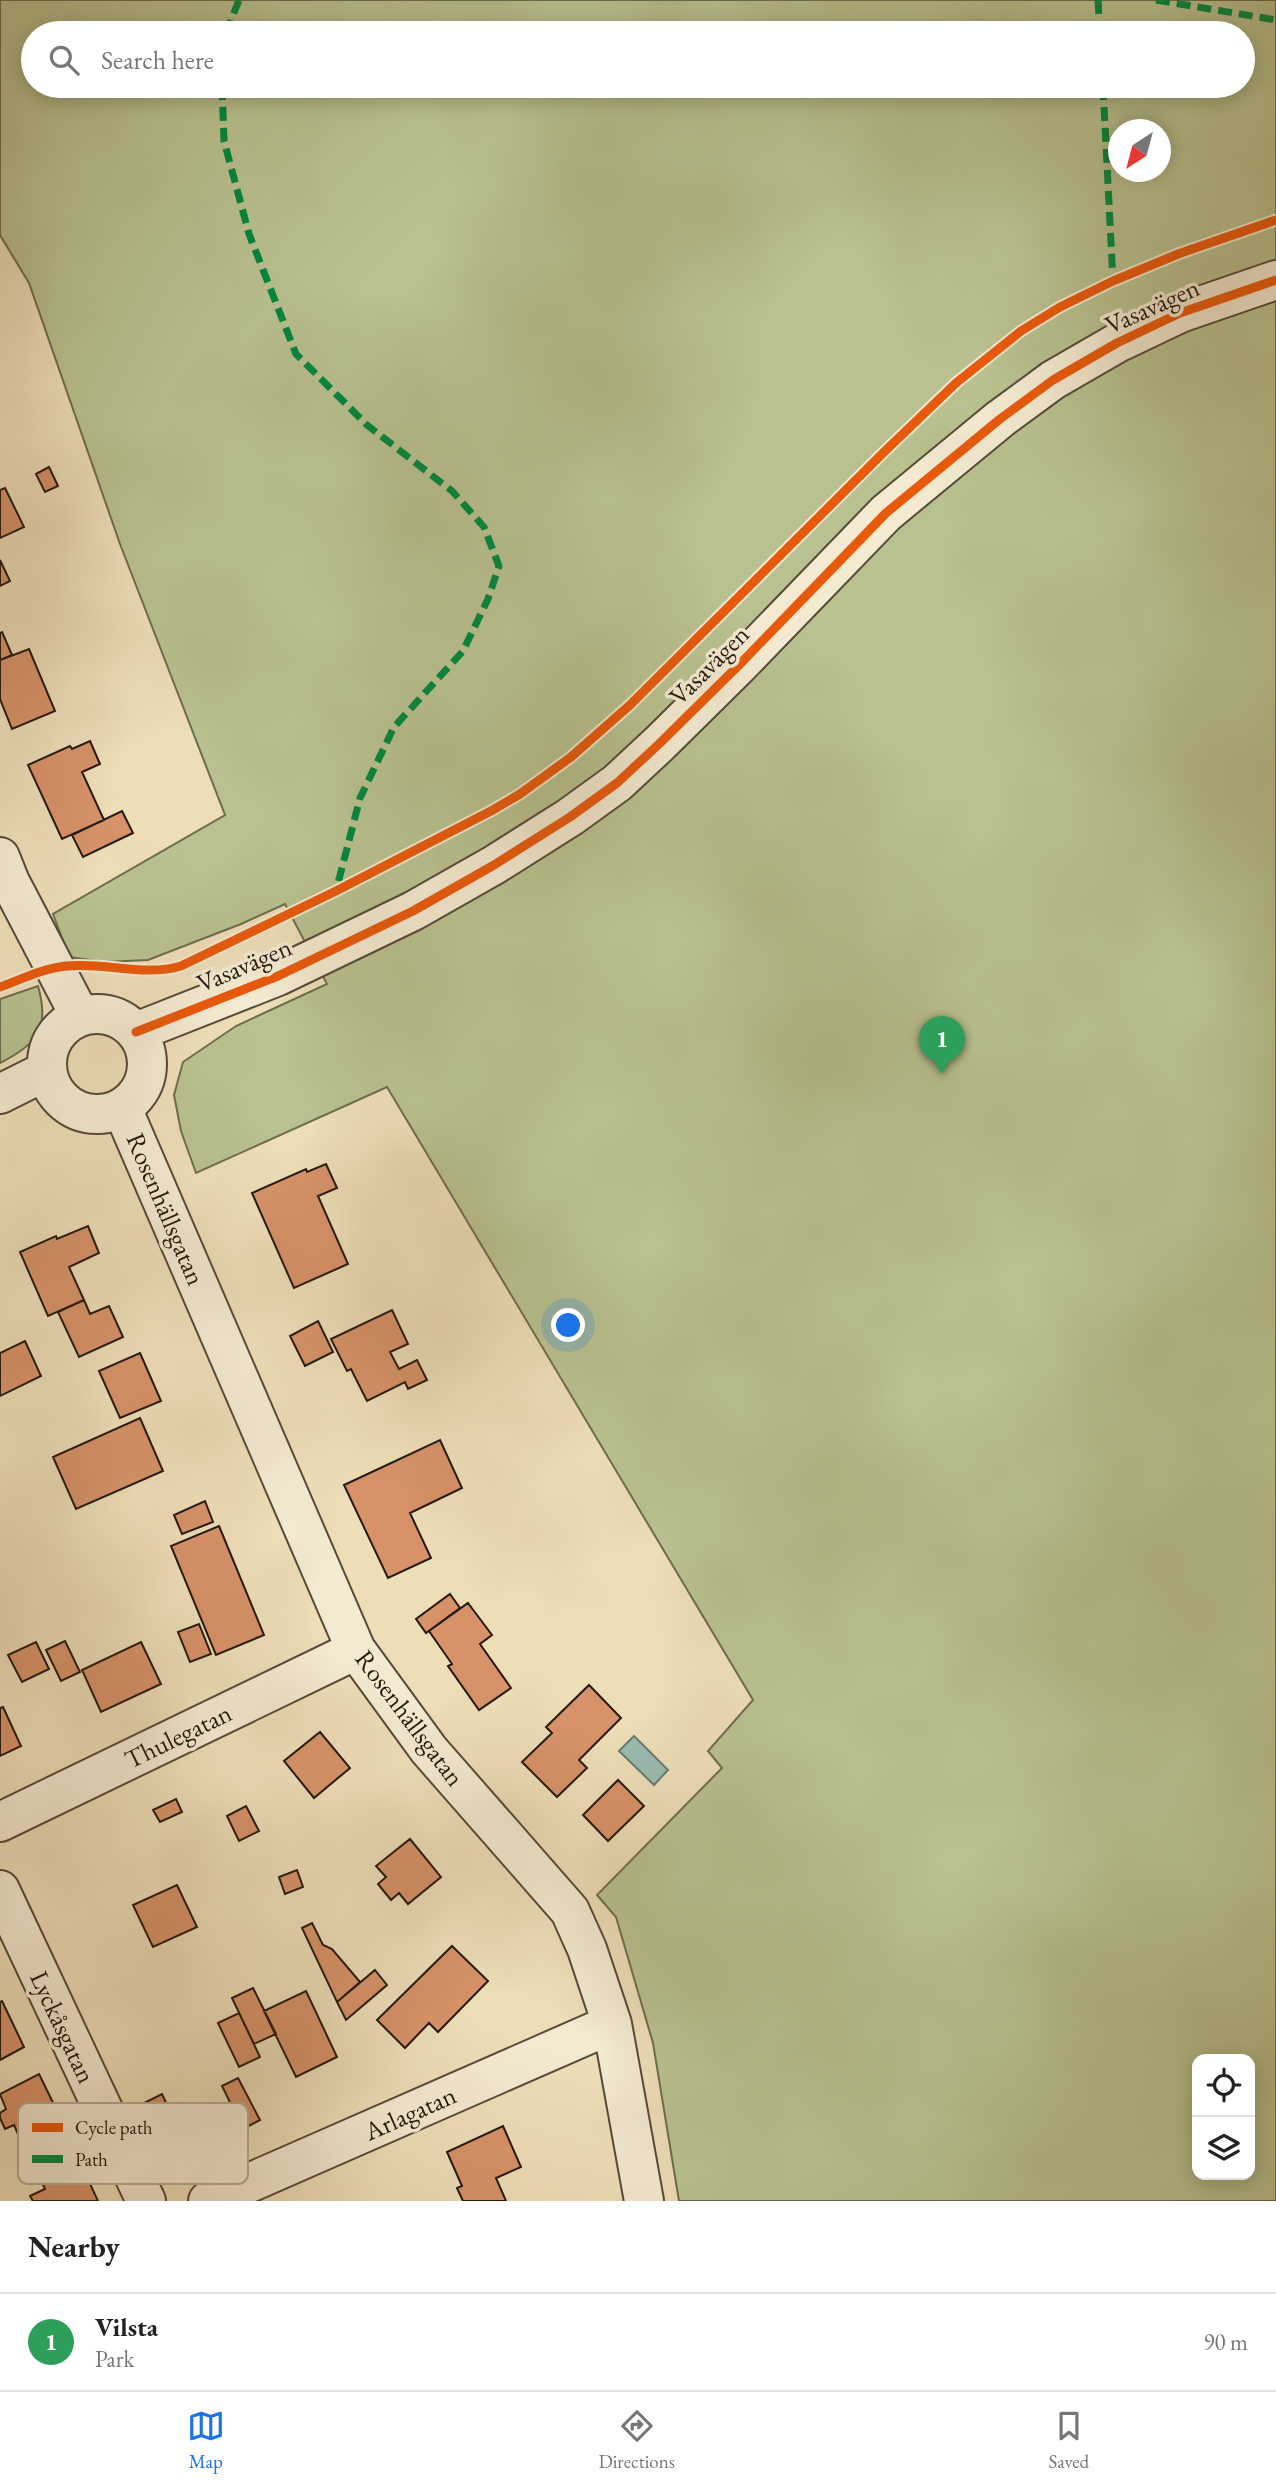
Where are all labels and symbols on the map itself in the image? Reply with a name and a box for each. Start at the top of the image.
north arrow [1108,119,1171,182]
street label: Vasavägen [1099,270,1205,342]
street label: Vasavägen [662,617,757,712]
street label: Vasavägen [191,930,297,1000]
pin: 1 [919,1016,965,1074]
street label: Rosenhällsgatan [119,1128,213,1291]
your location [551,1308,585,1342]
street label: Rosenhällsgatan [348,1643,473,1793]
street label: Thulegatan [119,1695,237,1776]
street label: Lyckåsgatan [22,1965,104,2089]
street label: Arlagatan [358,2078,462,2149]
legend [18,2103,248,2184]
text: Cycle path [75,2115,153,2140]
text: Path [75,2147,108,2172]

